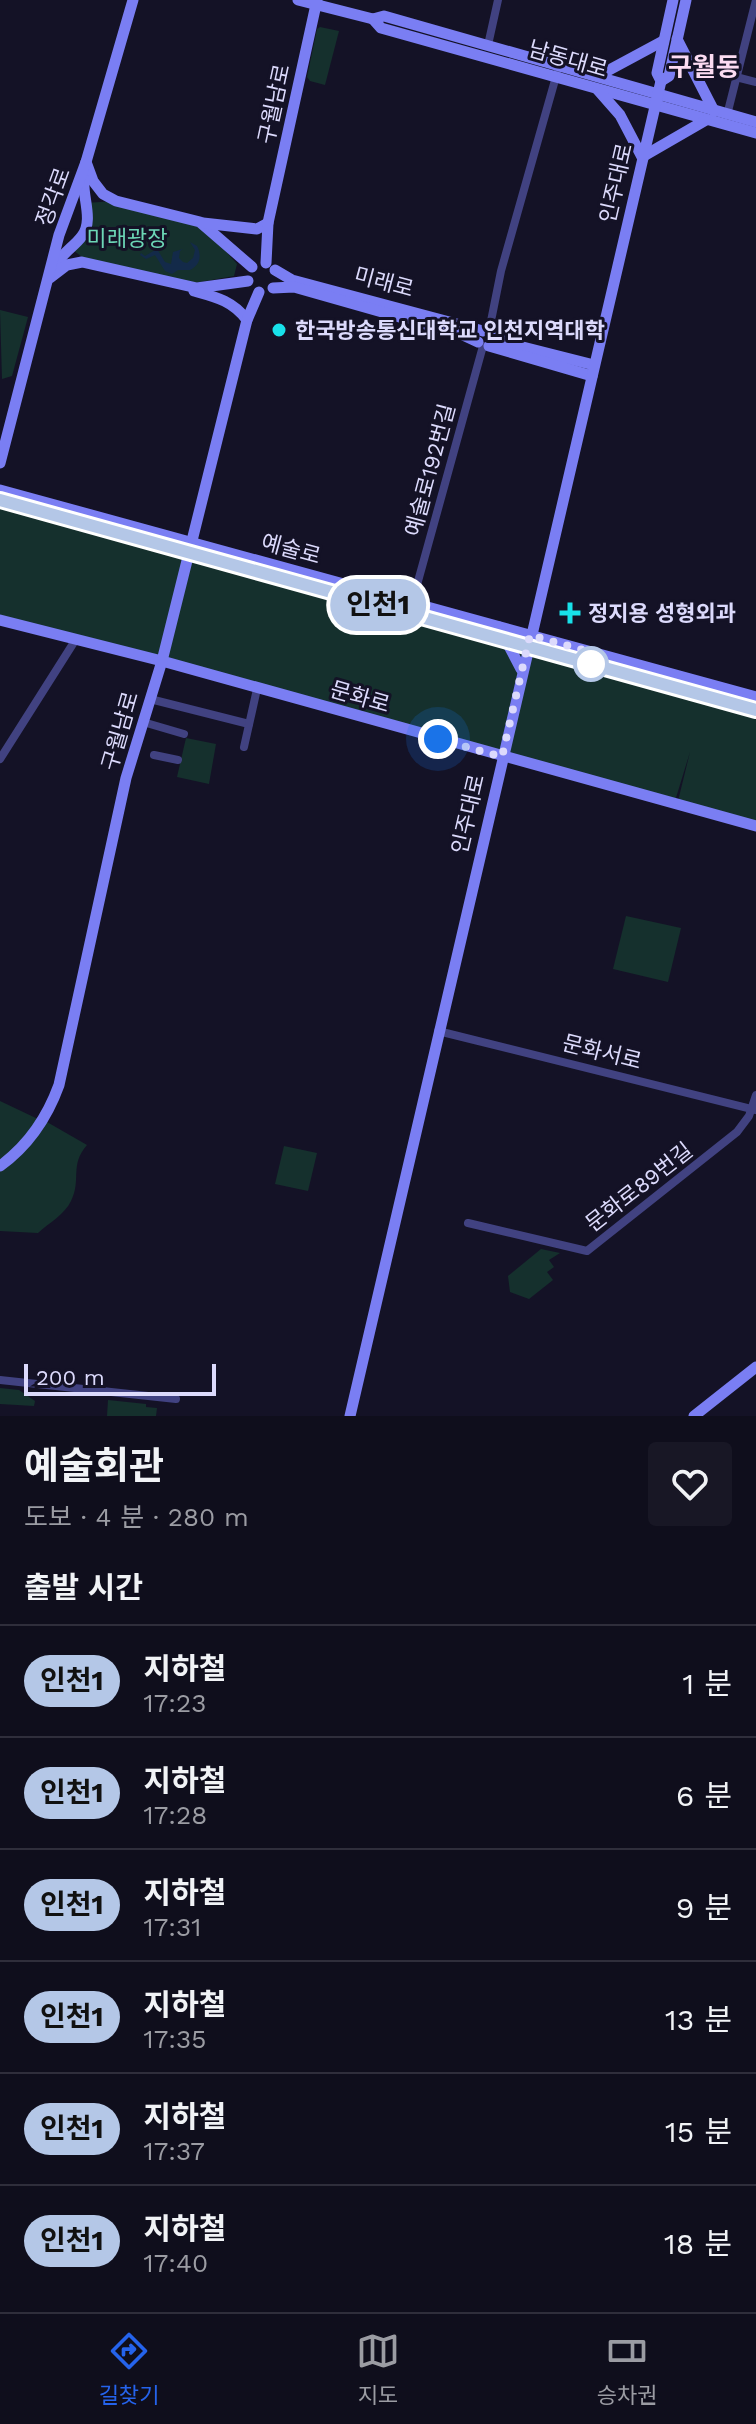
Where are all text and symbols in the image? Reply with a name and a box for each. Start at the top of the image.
street label: 남동대로 [526,36,610,82]
district label: 구월동 [668,52,740,82]
street label: 구월남로 [253,62,295,146]
street label: 인주대로 [595,141,637,225]
street label: 정각로 [31,164,75,230]
park label: 미래광장 [87,226,167,251]
street label: 미래로 [351,262,417,302]
place label: 한국방송통신대학교 인천지역대학 [295,318,605,343]
marker: 한국방송통신대학교 인천지역대학 [270,321,288,339]
street label: 예술로192번길 [400,401,460,539]
street label: 예술로 [258,529,324,569]
line badge: 인천1 [332,579,424,631]
text: 인천1 [346,588,410,621]
place label: 정지용 성형외과 [588,601,736,626]
marker: 정지용 성형외과 [559,602,581,624]
unlabelled marker [574,647,608,681]
street label: 문화로 [327,677,393,717]
street label: 구월남로 [97,689,143,773]
your location [418,719,458,759]
street label: 인주대로 [447,772,489,856]
street label: 문화서로 [560,1030,644,1074]
street label: 문화로89번길 [581,1138,697,1236]
scale bar [24,1360,216,1396]
text: 200 m [36,1365,105,1390]
button: heart [648,1442,732,1526]
text: 예술회관 [24,1444,164,1488]
text: 도보 · 4 분 · 280 m [24,1502,249,1532]
text: 출발 시간 [24,1570,143,1605]
text: 지하철 [144,1651,226,1686]
text: 인천1 [40,1664,104,1697]
text: 1 분 [682,1666,732,1701]
text: 17:23 [144,1688,206,1718]
text: 지하철 [144,1763,226,1798]
text: 인천1 [40,1776,104,1809]
text: 6 분 [676,1778,732,1813]
text: 17:28 [144,1800,207,1830]
text: 지하철 [144,1875,226,1910]
text: 인천1 [40,1888,104,1921]
text: 9 분 [676,1890,732,1925]
text: 17:31 [144,1912,201,1942]
text: 지하철 [144,1987,226,2022]
text: 인천1 [40,2000,104,2033]
text: 13 분 [665,2002,732,2037]
text: 17:35 [144,2024,206,2054]
text: 지하철 [144,2099,226,2134]
text: 인천1 [40,2112,104,2145]
text: 15 분 [665,2114,732,2149]
text: 17:37 [144,2136,205,2166]
text: 지하철 [144,2211,226,2246]
text: 인천1 [40,2224,104,2257]
text: 18 분 [664,2226,732,2261]
text: 17:40 [144,2248,208,2278]
tab: 길찾기 [98,2329,159,2409]
tab: 지도 [356,2329,400,2409]
tab: 승차권 [597,2329,658,2409]

